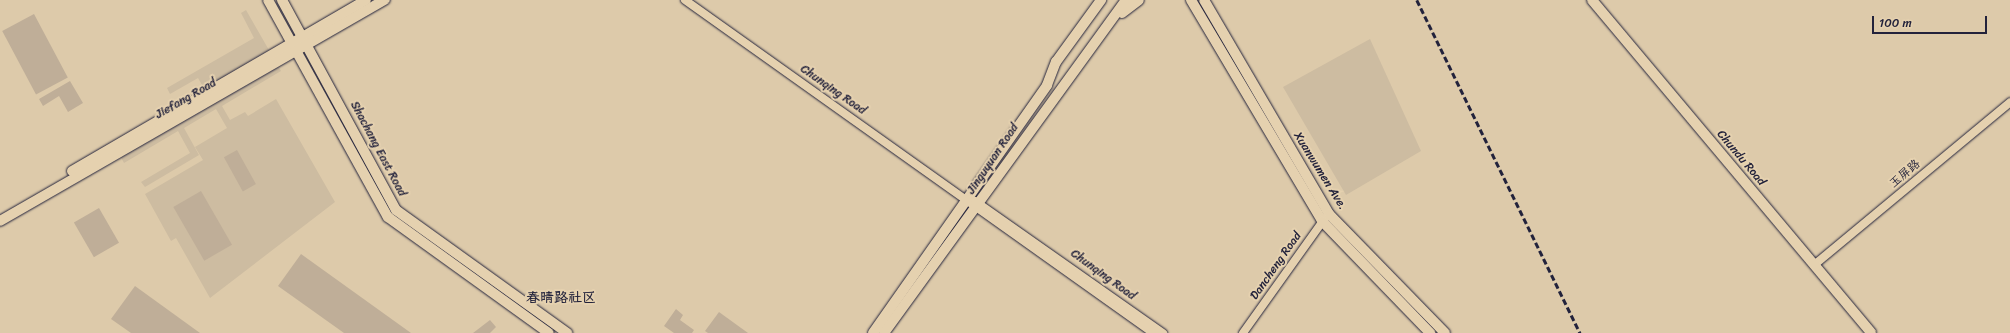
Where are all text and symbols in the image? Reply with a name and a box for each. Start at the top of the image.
scale bar [1874,8,1989,34]
text: 100 m [1879,12,1912,34]
street label: Chunqing Road [797,62,869,118]
street label: Jiefang Road [153,76,219,122]
street label: Shachang East Road [347,99,409,199]
street label: Jinguyuan Road [964,121,1022,197]
street label: Chundu Road [1714,127,1768,189]
street label: Xuanwumen Ave. [1290,130,1350,212]
street label: 玉屏路 [1887,157,1923,191]
street label: Dancheng Road [1247,229,1305,303]
street label: Chunqing Road [1068,246,1138,304]
district label: 春晴路社区 [526,290,596,306]

